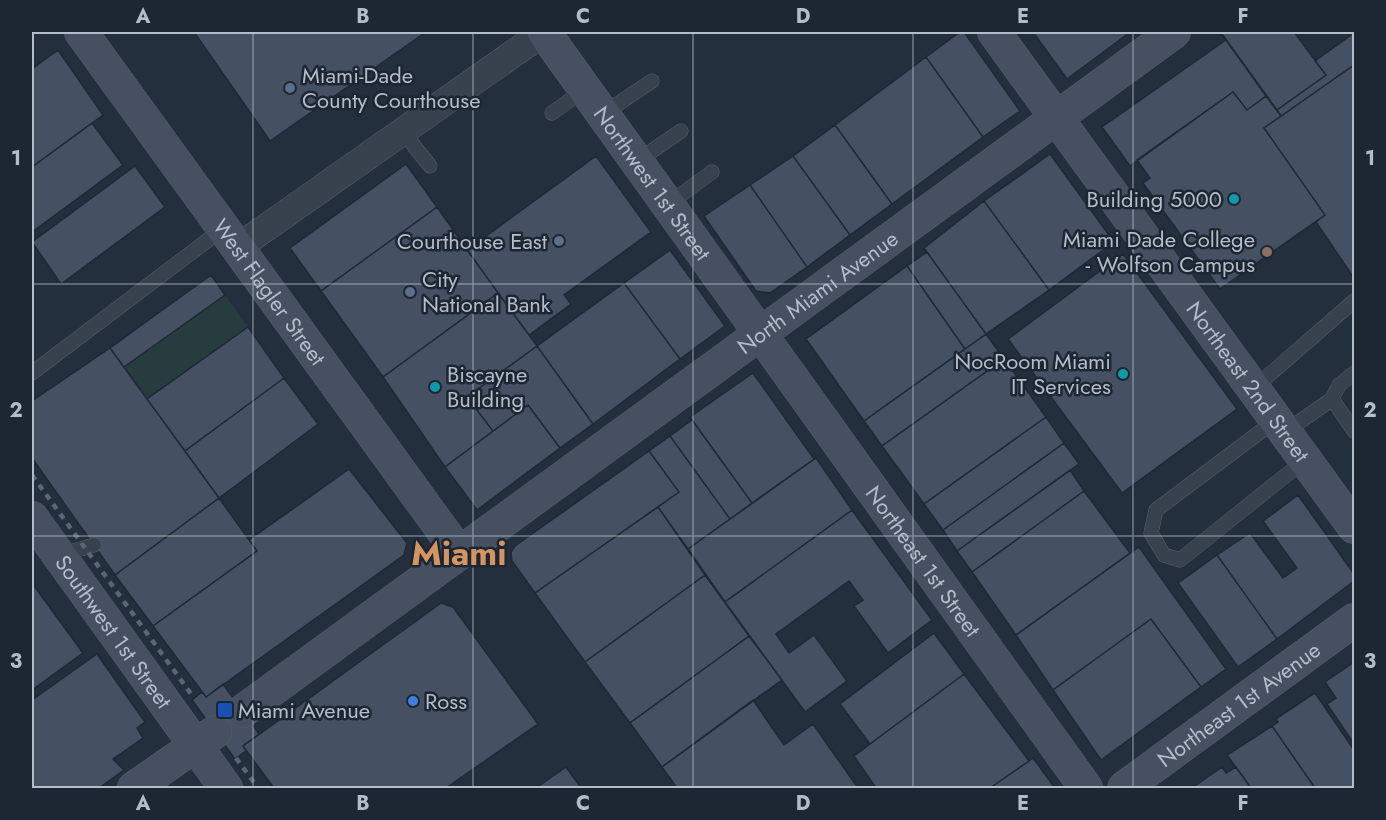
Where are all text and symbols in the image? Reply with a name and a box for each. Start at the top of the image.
text: A [135,2,151,31]
text: B [356,2,370,31]
text: C [576,2,590,31]
text: D [796,2,810,31]
text: E [1017,2,1029,31]
text: F [1237,2,1249,31]
place label: Miami-Dade County Courthouse [302,59,481,116]
marker: Miami-Dade County Courthouse [283,81,297,95]
street label: Northwest 1st Street [586,99,719,268]
text: 1 [11,144,21,173]
text: 1 [1365,144,1375,173]
place label: Building 5000 [1086,183,1222,215]
marker: Building 5000 [1227,192,1241,206]
street label: West Flagler Street [205,212,334,372]
street label: North Miami Avenue [730,222,905,362]
place label: Miami Dade College - Wolfson Campus [1063,223,1255,280]
place label: Courthouse East [397,225,548,257]
marker: Courthouse East [552,234,566,248]
marker: Miami Dade College - Wolfson Campus [1260,245,1274,259]
place label: City National Bank [422,263,551,320]
marker: City National Bank [403,285,417,299]
street label: Northeast 2nd Street [1179,294,1318,469]
place label: NocRoom Miami IT Services [954,345,1111,402]
place label: Biscayne Building [447,358,527,415]
marker: NocRoom Miami IT Services [1116,367,1130,381]
marker: Biscayne Building [428,380,442,394]
text: 2 [9,396,23,425]
text: 2 [1363,396,1377,425]
street label: Northeast 1st Street [858,479,989,644]
district label: Miami [411,529,507,578]
street label: Southwest 1st Street [48,548,180,716]
street label: Northeast 1st Avenue [1150,634,1327,775]
text: 3 [10,647,22,676]
text: 3 [1364,647,1376,676]
place label: Ross [425,685,467,717]
place label: Miami Avenue [238,694,370,726]
marker: Ross [406,694,420,708]
marker: Miami Avenue [216,701,234,719]
text: A [135,789,151,818]
text: B [356,789,370,818]
text: C [576,789,590,818]
text: D [796,789,810,818]
text: E [1017,789,1029,818]
text: F [1237,789,1249,818]

